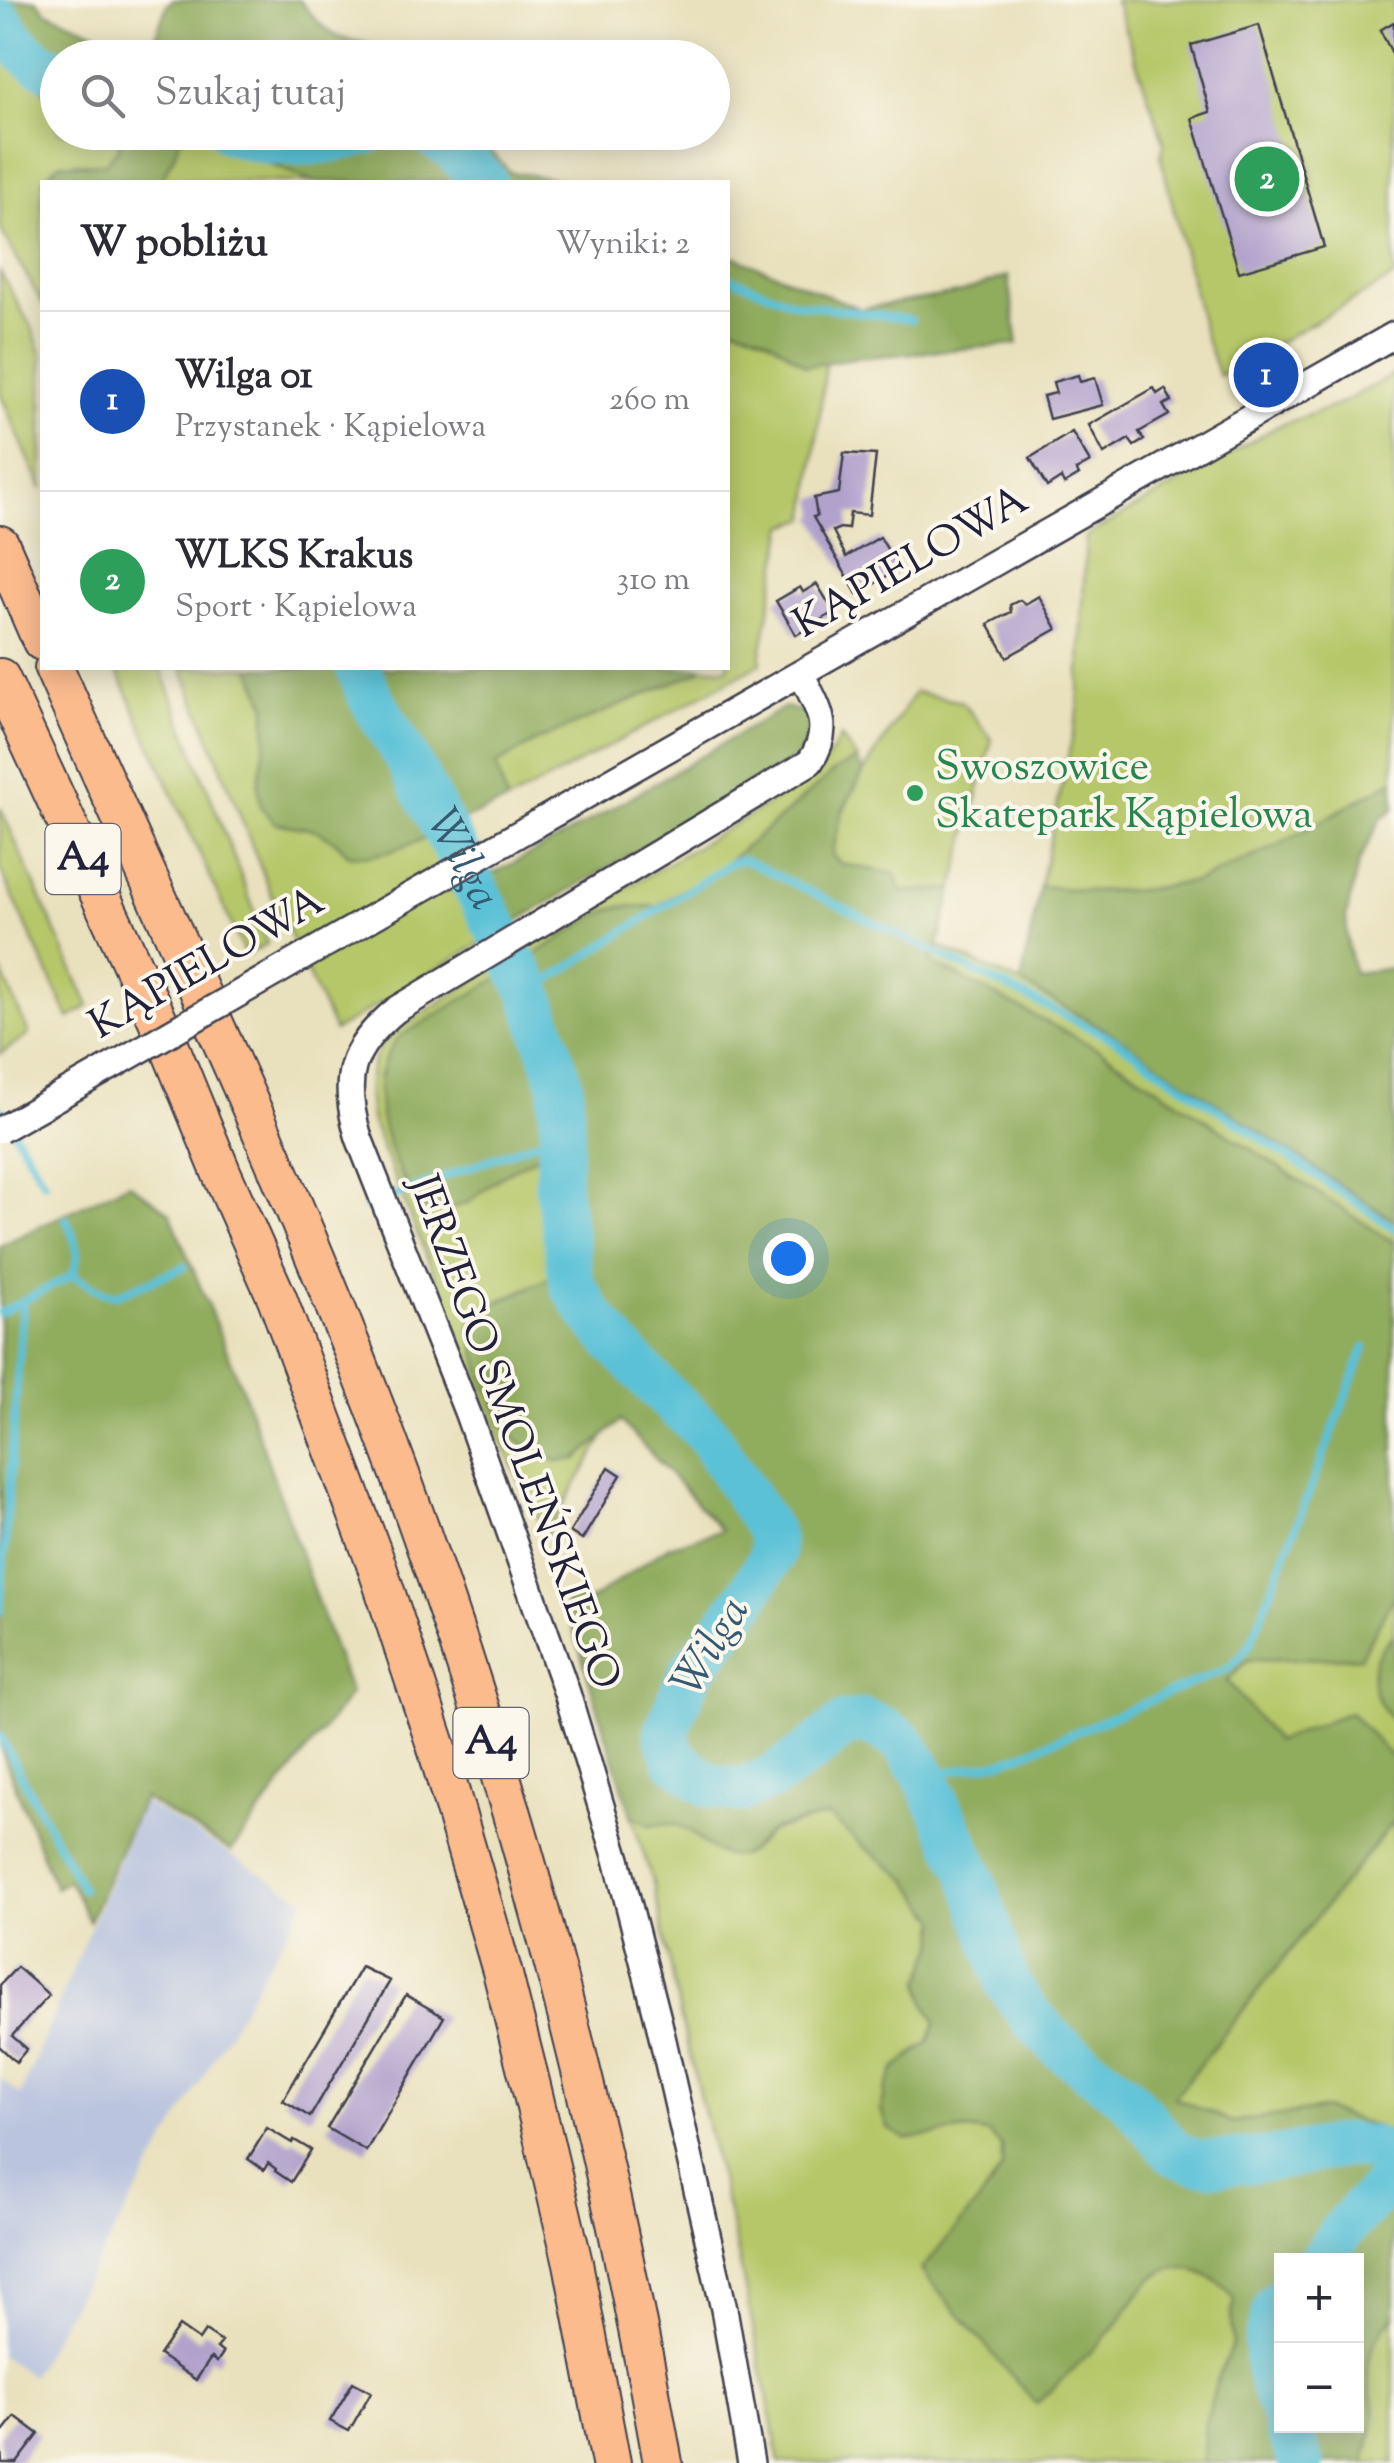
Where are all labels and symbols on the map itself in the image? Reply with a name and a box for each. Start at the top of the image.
pin: 2 [1234,142,1300,216]
pin: 1 [1234,338,1298,412]
street label: KĄPIELOWA [783,472,1041,656]
place label: Swoszowice Skatepark Kąpielowa [935,739,1313,847]
marker: Swoszowice Skatepark Kąpielowa [904,782,926,804]
water label: Wilga [407,798,515,922]
road number: A4 [46,824,120,894]
street label: KĄPIELOWA [79,873,337,1057]
street label: JERZEGO SMOLEŃSKIEGO [390,1166,633,1698]
your location [763,1233,814,1284]
water label: Wilga [658,1586,768,1710]
road number: A4 [454,1708,528,1778]

